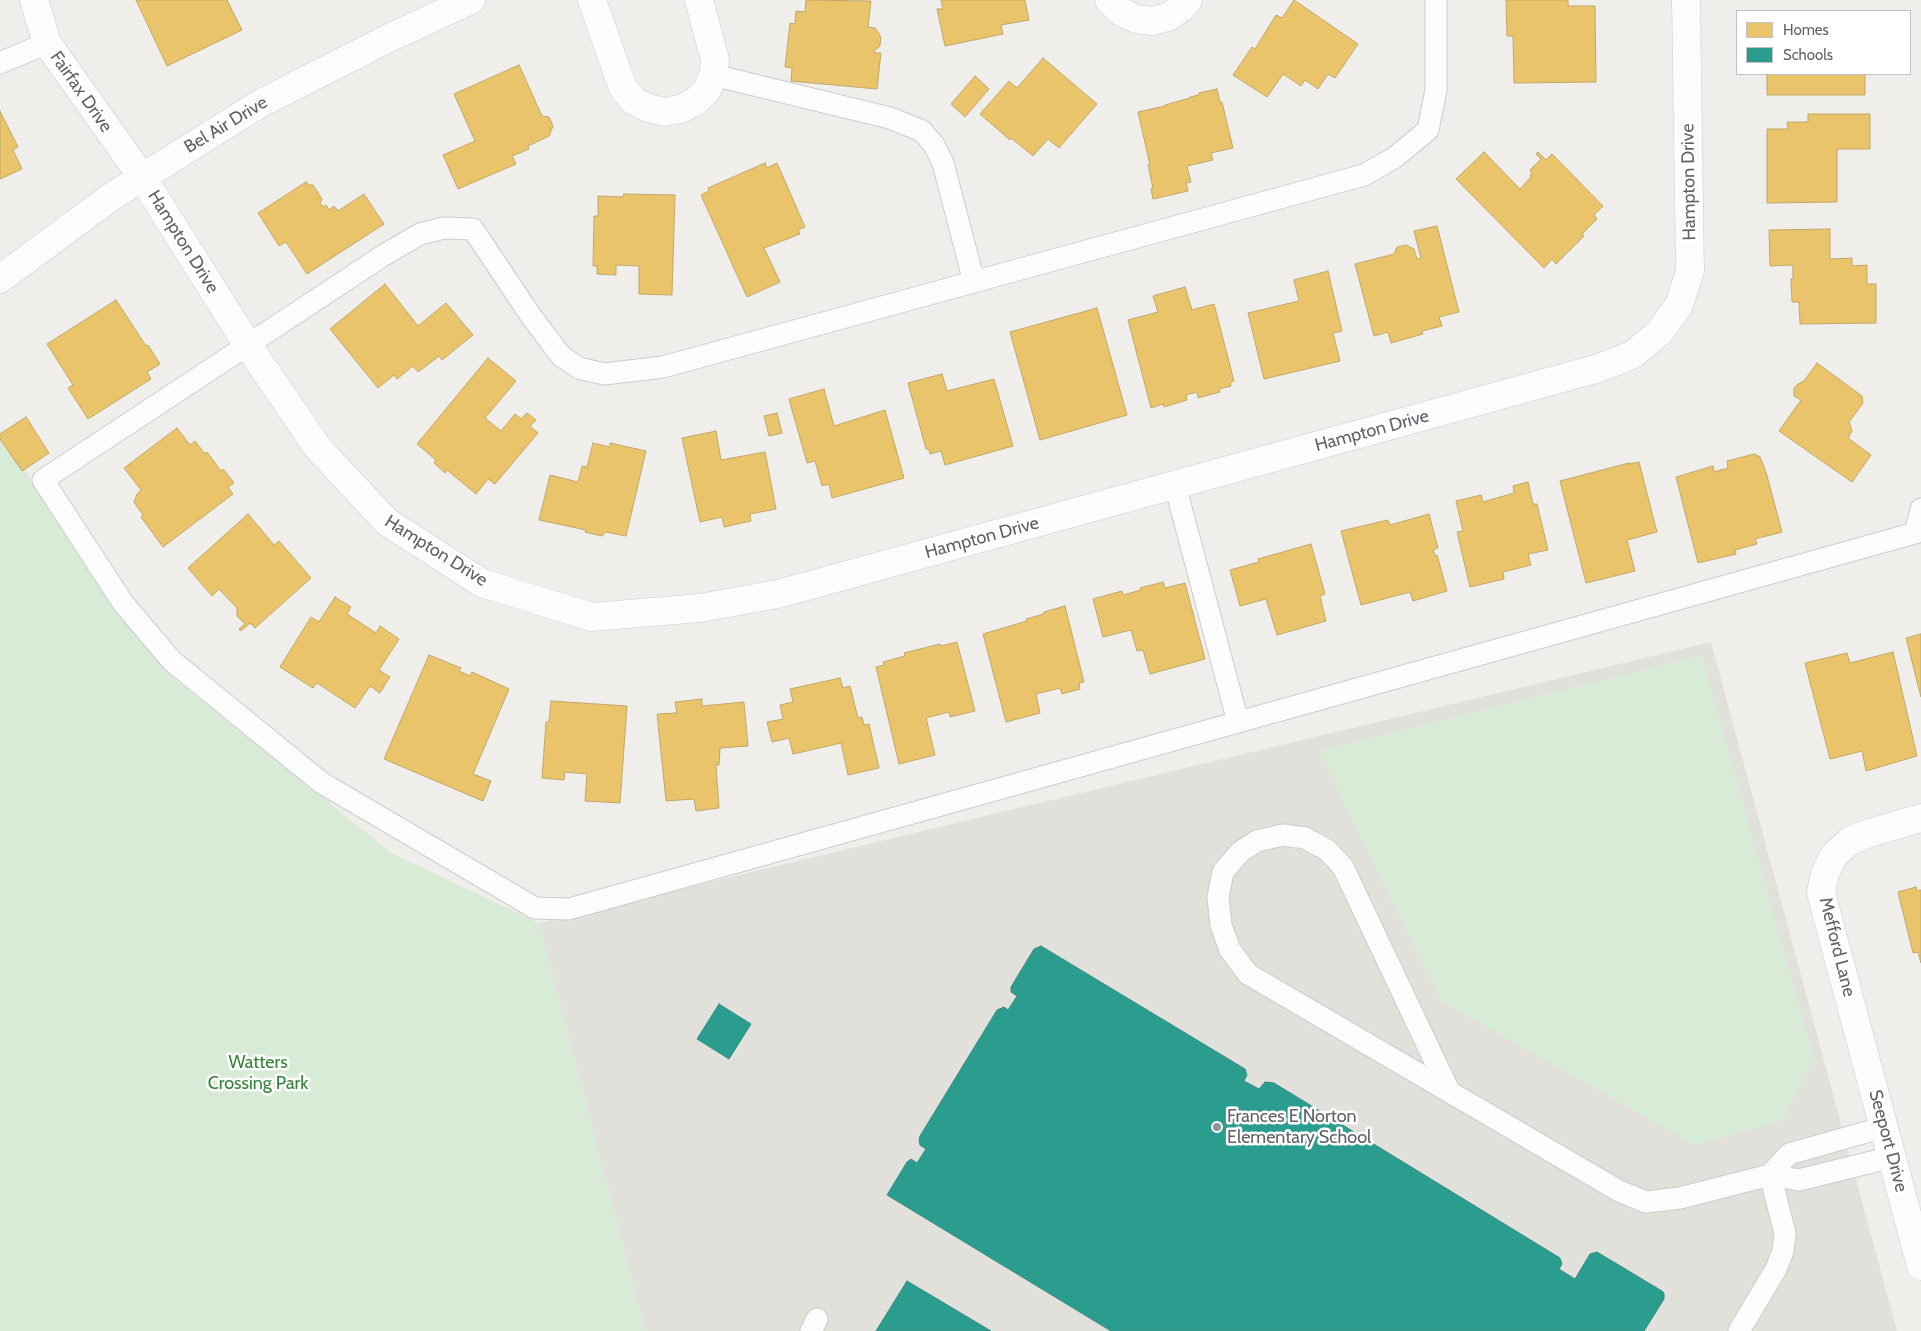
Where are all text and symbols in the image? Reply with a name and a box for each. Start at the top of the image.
legend [1736,10,1911,75]
text: Homes [1783,21,1829,39]
text: Schools [1783,46,1833,64]
street label: Fairfax Drive [45,47,117,137]
street label: Bel Air Drive [180,92,272,158]
street label: Hampton Drive [1677,123,1701,241]
street label: Hampton Drive [143,187,223,297]
street label: Hampton Drive [1313,405,1431,457]
street label: Hampton Drive [381,511,491,591]
street label: Hampton Drive [923,512,1041,564]
street label: Mefford Lane [1814,895,1860,999]
park label: Watters Crossing Park [208,1052,308,1094]
street label: Seeport Drive [1864,1087,1912,1195]
place label: Frances E Norton Elementary School [1227,1106,1371,1148]
marker: Frances E Norton Elementary School [1211,1121,1223,1133]

